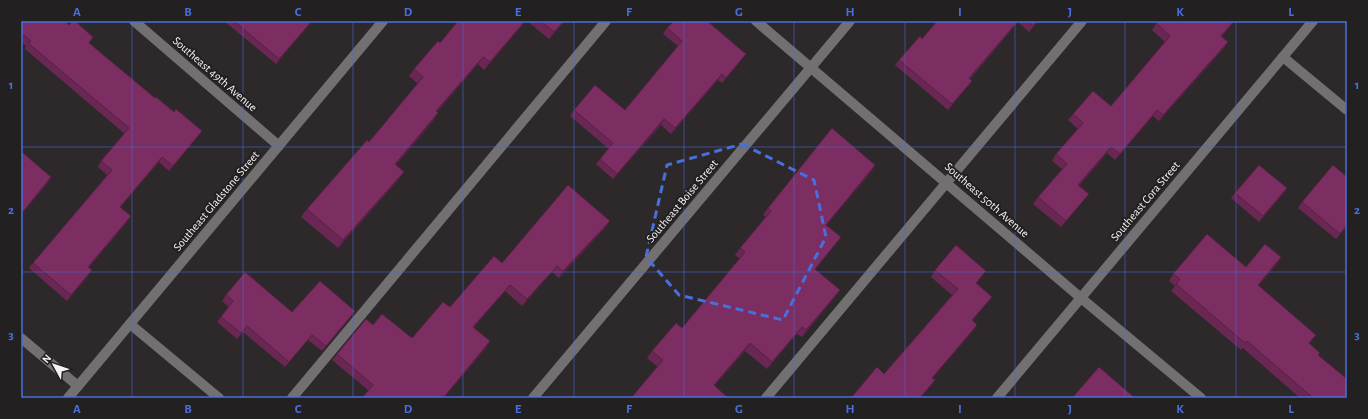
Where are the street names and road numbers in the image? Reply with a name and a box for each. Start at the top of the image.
street label: Southeast 49th Avenue [171,34,259,114]
street label: Southeast Gladstone Street [171,149,261,253]
street label: Southeast Boise Street [644,157,720,245]
street label: Southeast Cora Street [1108,159,1182,243]
street label: Southeast 50th Avenue [943,160,1031,240]

